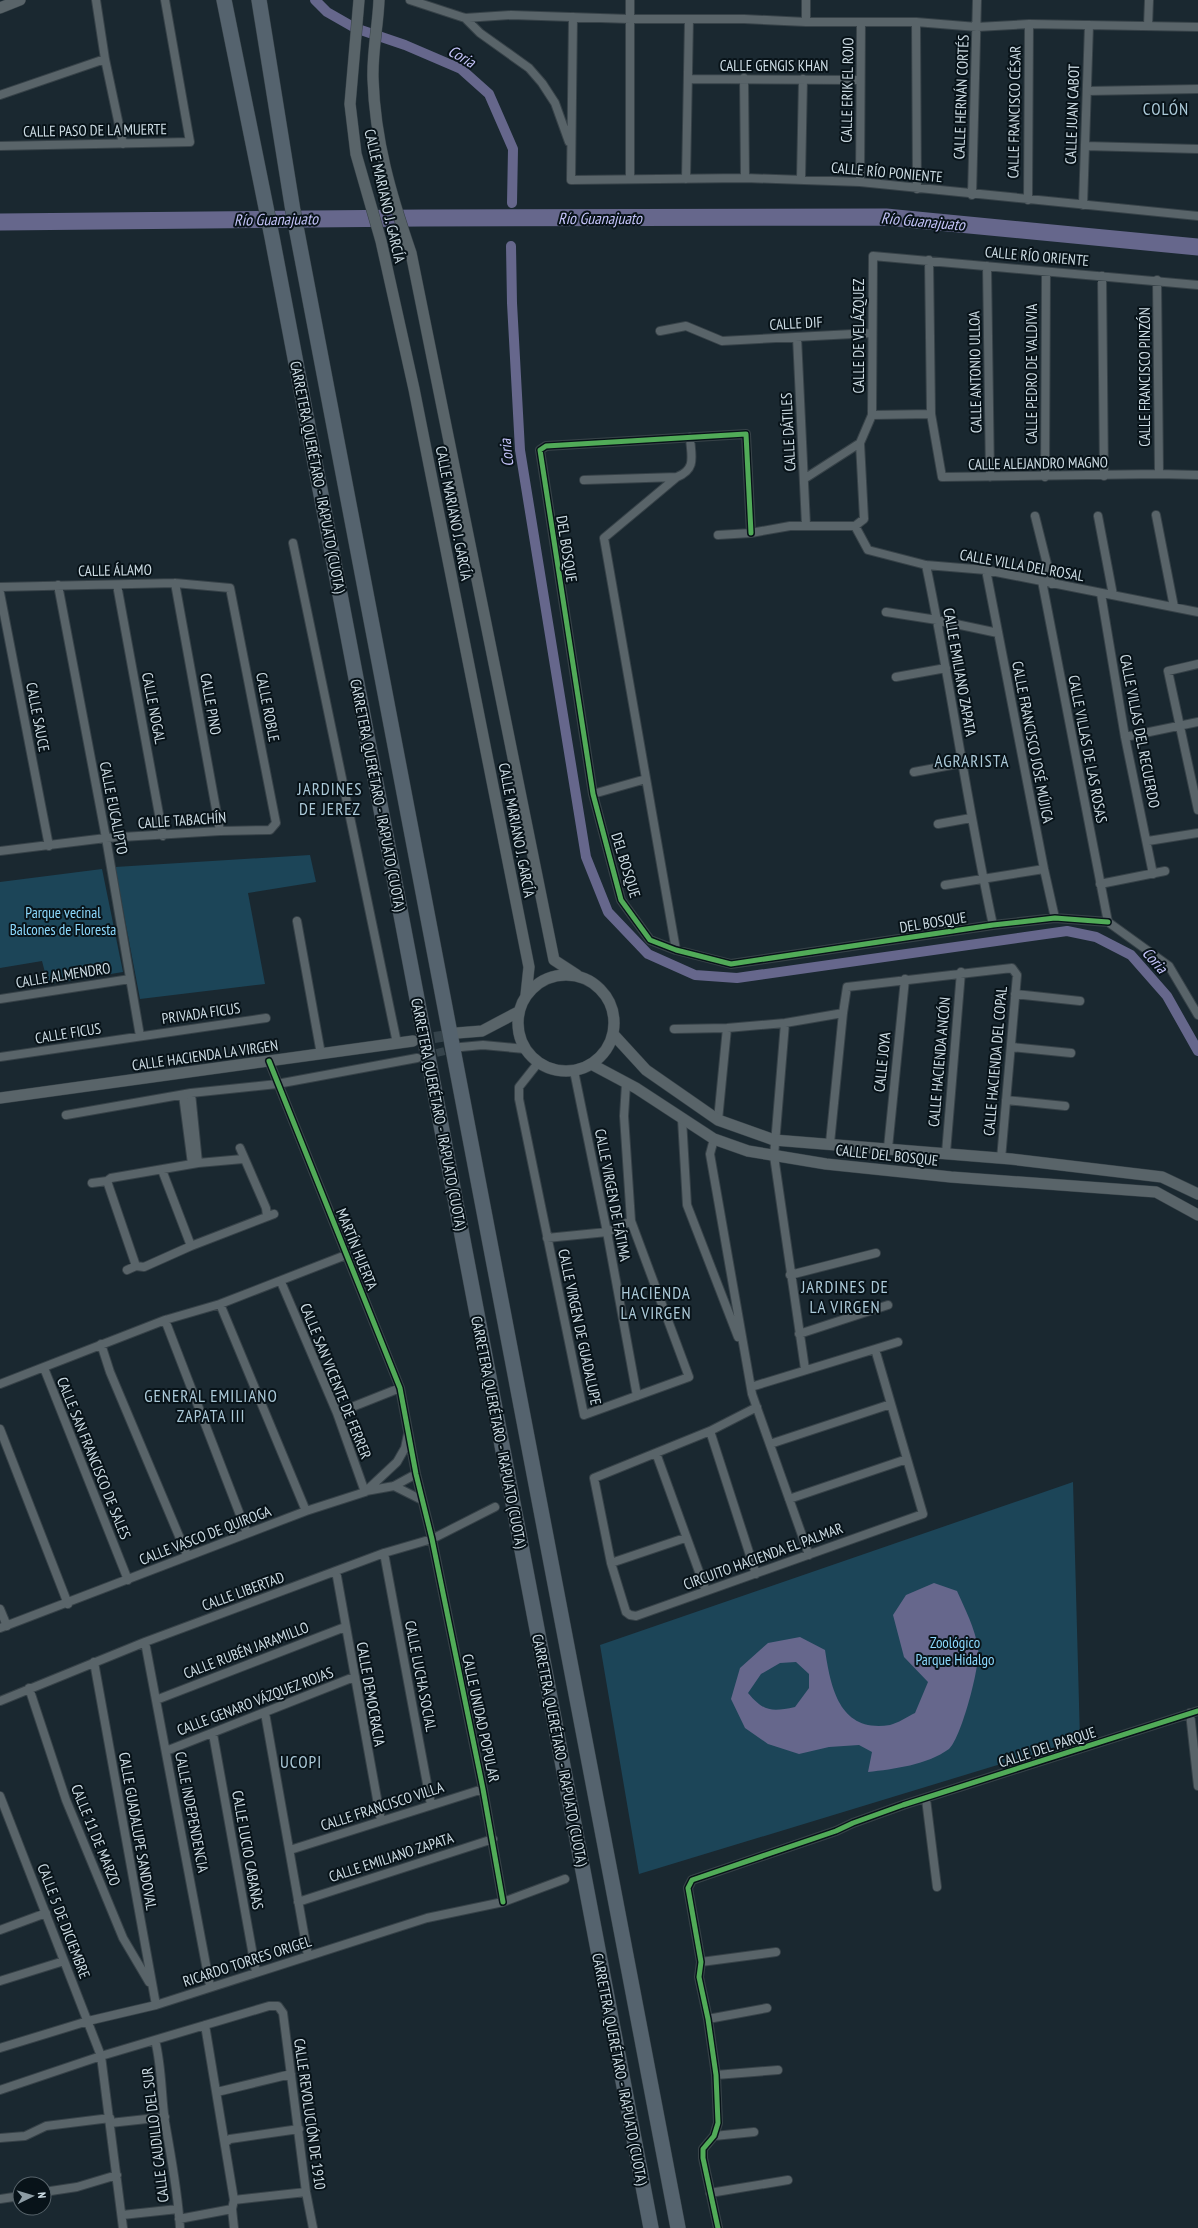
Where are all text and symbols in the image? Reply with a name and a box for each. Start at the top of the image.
street label: CALLE HERNÁN CORTÉS [949,34,973,160]
street label: CALLE ERIK EL ROJO [837,37,857,143]
water label: Coria [445,40,481,72]
street label: CALLE FRANCISCO CÉSAR [1003,46,1025,178]
street label: CALLE GENGIS KHAN [720,56,828,75]
street label: CALLE JUAN CABOT [1061,63,1083,165]
district label: COLÓN [1143,98,1189,120]
street label: CALLE PASO DE LA MUERTE [23,119,167,141]
street label: CALLE MARIANO J. GARCÍA [360,127,410,266]
street label: CALLE RÍO PONIENTE [830,158,944,186]
water label: Río Guanajuato [880,207,967,235]
water label: Río Guanajuato [234,208,319,230]
water label: Río Guanajuato [558,208,643,228]
street label: CALLE RÍO ORIENTE [984,242,1090,270]
street label: CALLE DE VELÁZQUEZ [849,278,868,393]
street label: CALLE PEDRO DE VALDIVIA [1022,303,1041,444]
street label: CALLE FRANCISCO PINZÓN [1135,307,1154,447]
street label: CALLE ANTONIO ULLOA [964,310,986,433]
street label: CALLE DIF [769,312,823,334]
street label: CARRETERA QUERÉTARO - IRAPUATO (CUOTA) [286,359,350,595]
street label: CALLE DÁTILES [776,392,800,472]
water label: Coria [494,436,517,468]
street label: CALLE MARIANO J. GARCÍA [432,444,477,583]
street label: CALLE ALEJANDRO MAGNO [968,452,1108,474]
street label: DEL BOSQUE [552,514,582,584]
street label: CALLE VILLA DEL ROSAL [958,545,1086,585]
street label: CALLE ÁLAMO [78,560,152,580]
street label: CALLE EMILIANO ZAPATA [939,606,981,738]
street label: CALLE VILLAS DEL RECUERDO [1116,653,1164,809]
street label: CALLE FRANCISCO JOSÉ MÚJICA [1008,659,1058,825]
street label: CALLE NOGAL [138,671,170,746]
street label: CALLE ROBLE [252,671,284,743]
street label: CALLE PINO [196,672,226,736]
street label: CALLE VILLAS DE LAS ROSAS [1064,673,1112,825]
street label: CARRETERA QUERÉTARO - IRAPUATO (CUOTA) [346,677,410,913]
street label: CALLE SAUCE [22,681,54,753]
district label: AGRARISTA [935,750,1009,772]
street label: CALLE EUCALIPTO [96,760,132,856]
street label: CALLE MARIANO J. GARCÍA [495,761,540,900]
district label: JARDINES DE JEREZ [297,778,362,820]
street label: CALLE TABACHÍN [137,807,227,833]
street label: DEL BOSQUE [607,830,645,900]
park label: Parque vecinal Balcones de Floresta [10,903,116,939]
street label: DEL BOSQUE [898,907,968,937]
water label: Coria [1138,943,1173,978]
street label: CALLE ALMENDRO [14,958,112,992]
street label: CALLE HACIENDA DEL COPAL [979,985,1011,1137]
street label: CARRETERA QUERÉTARO - IRAPUATO (CUOTA) [407,996,471,1232]
street label: CALLE HACIENDA ANCÓN [924,996,954,1128]
street label: PRIVADA FICUS [161,998,241,1028]
street label: CALLE FICUS [34,1018,102,1048]
street label: CALLE JOYA [869,1030,895,1093]
street label: CALLE HACIENDA LA VIRGEN [131,1035,279,1075]
street label: CALLE VIRGEN DE FÁTIMA [591,1127,635,1264]
street label: CALLE DEL BOSQUE [835,1140,939,1170]
street label: MARTÍN HUERTA [332,1205,382,1293]
street label: CALLE VIRGEN DE GUADALUPE [554,1247,606,1407]
district label: JARDINES DE LA VIRGEN [800,1276,889,1318]
district label: HACIENDA LA VIRGEN [620,1282,692,1324]
street label: CALLE SAN VICENTE DE FERRER [296,1300,376,1462]
street label: CARRETERA QUERÉTARO - IRAPUATO (CUOTA) [467,1314,531,1550]
street label: CALLE SAN FRANCISCO DE SALES [53,1374,135,1542]
district label: GENERAL EMILIANO ZAPATA III [144,1385,278,1427]
street label: CALLE VASCO DE QUIROGA [136,1501,274,1569]
street label: CIRCUITO HACIENDA EL PALMAR [681,1518,845,1594]
street label: CALLE LIBERTAD [199,1567,287,1615]
street label: CALLE RUBÉN JARAMILLO [181,1617,311,1683]
street label: CALLE LUCHA SOCIAL [401,1619,441,1734]
street label: CARRETERA QUERÉTARO - IRAPUATO (CUOTA) [528,1632,592,1868]
park label: Zoológico Parque Hidalgo [915,1633,995,1669]
street label: CALLE DEMOCRACIA [352,1640,390,1749]
street label: CALLE UNIDAD POPULAR [458,1652,504,1784]
street label: CALLE GENARO VÁZQUEZ ROJAS [174,1662,336,1740]
street label: CALLE DEL PARQUE [996,1722,1098,1772]
street label: CALLE INDEPENDENCIA [171,1750,213,1875]
street label: CALLE GUADALUPE SANDOVAL [115,1751,161,1912]
district label: UCOPI [280,1751,322,1773]
street label: CALLE FRANCISCO VILLA [318,1777,447,1835]
street label: CALLE 11 DE MARZO [67,1781,125,1889]
street label: CALLE LUCIO CABAÑAS [228,1789,268,1911]
street label: CALLE EMILIANO ZAPATA [326,1828,457,1886]
street label: CALLE 5 DE DICIEMBRE [33,1861,95,1981]
street label: RICARDO TORRES ORIGEL [180,1931,314,1991]
street label: CARRETERA QUERÉTARO - IRAPUATO (CUOTA) [588,1951,652,2187]
street label: CALLE REVOLUCIÓN DE 1910 [290,2037,330,2191]
street label: CALLE CAUDILLO DEL SUR [137,2066,173,2204]
north arrow [12,2176,52,2216]
text: N [35,2192,49,2199]

